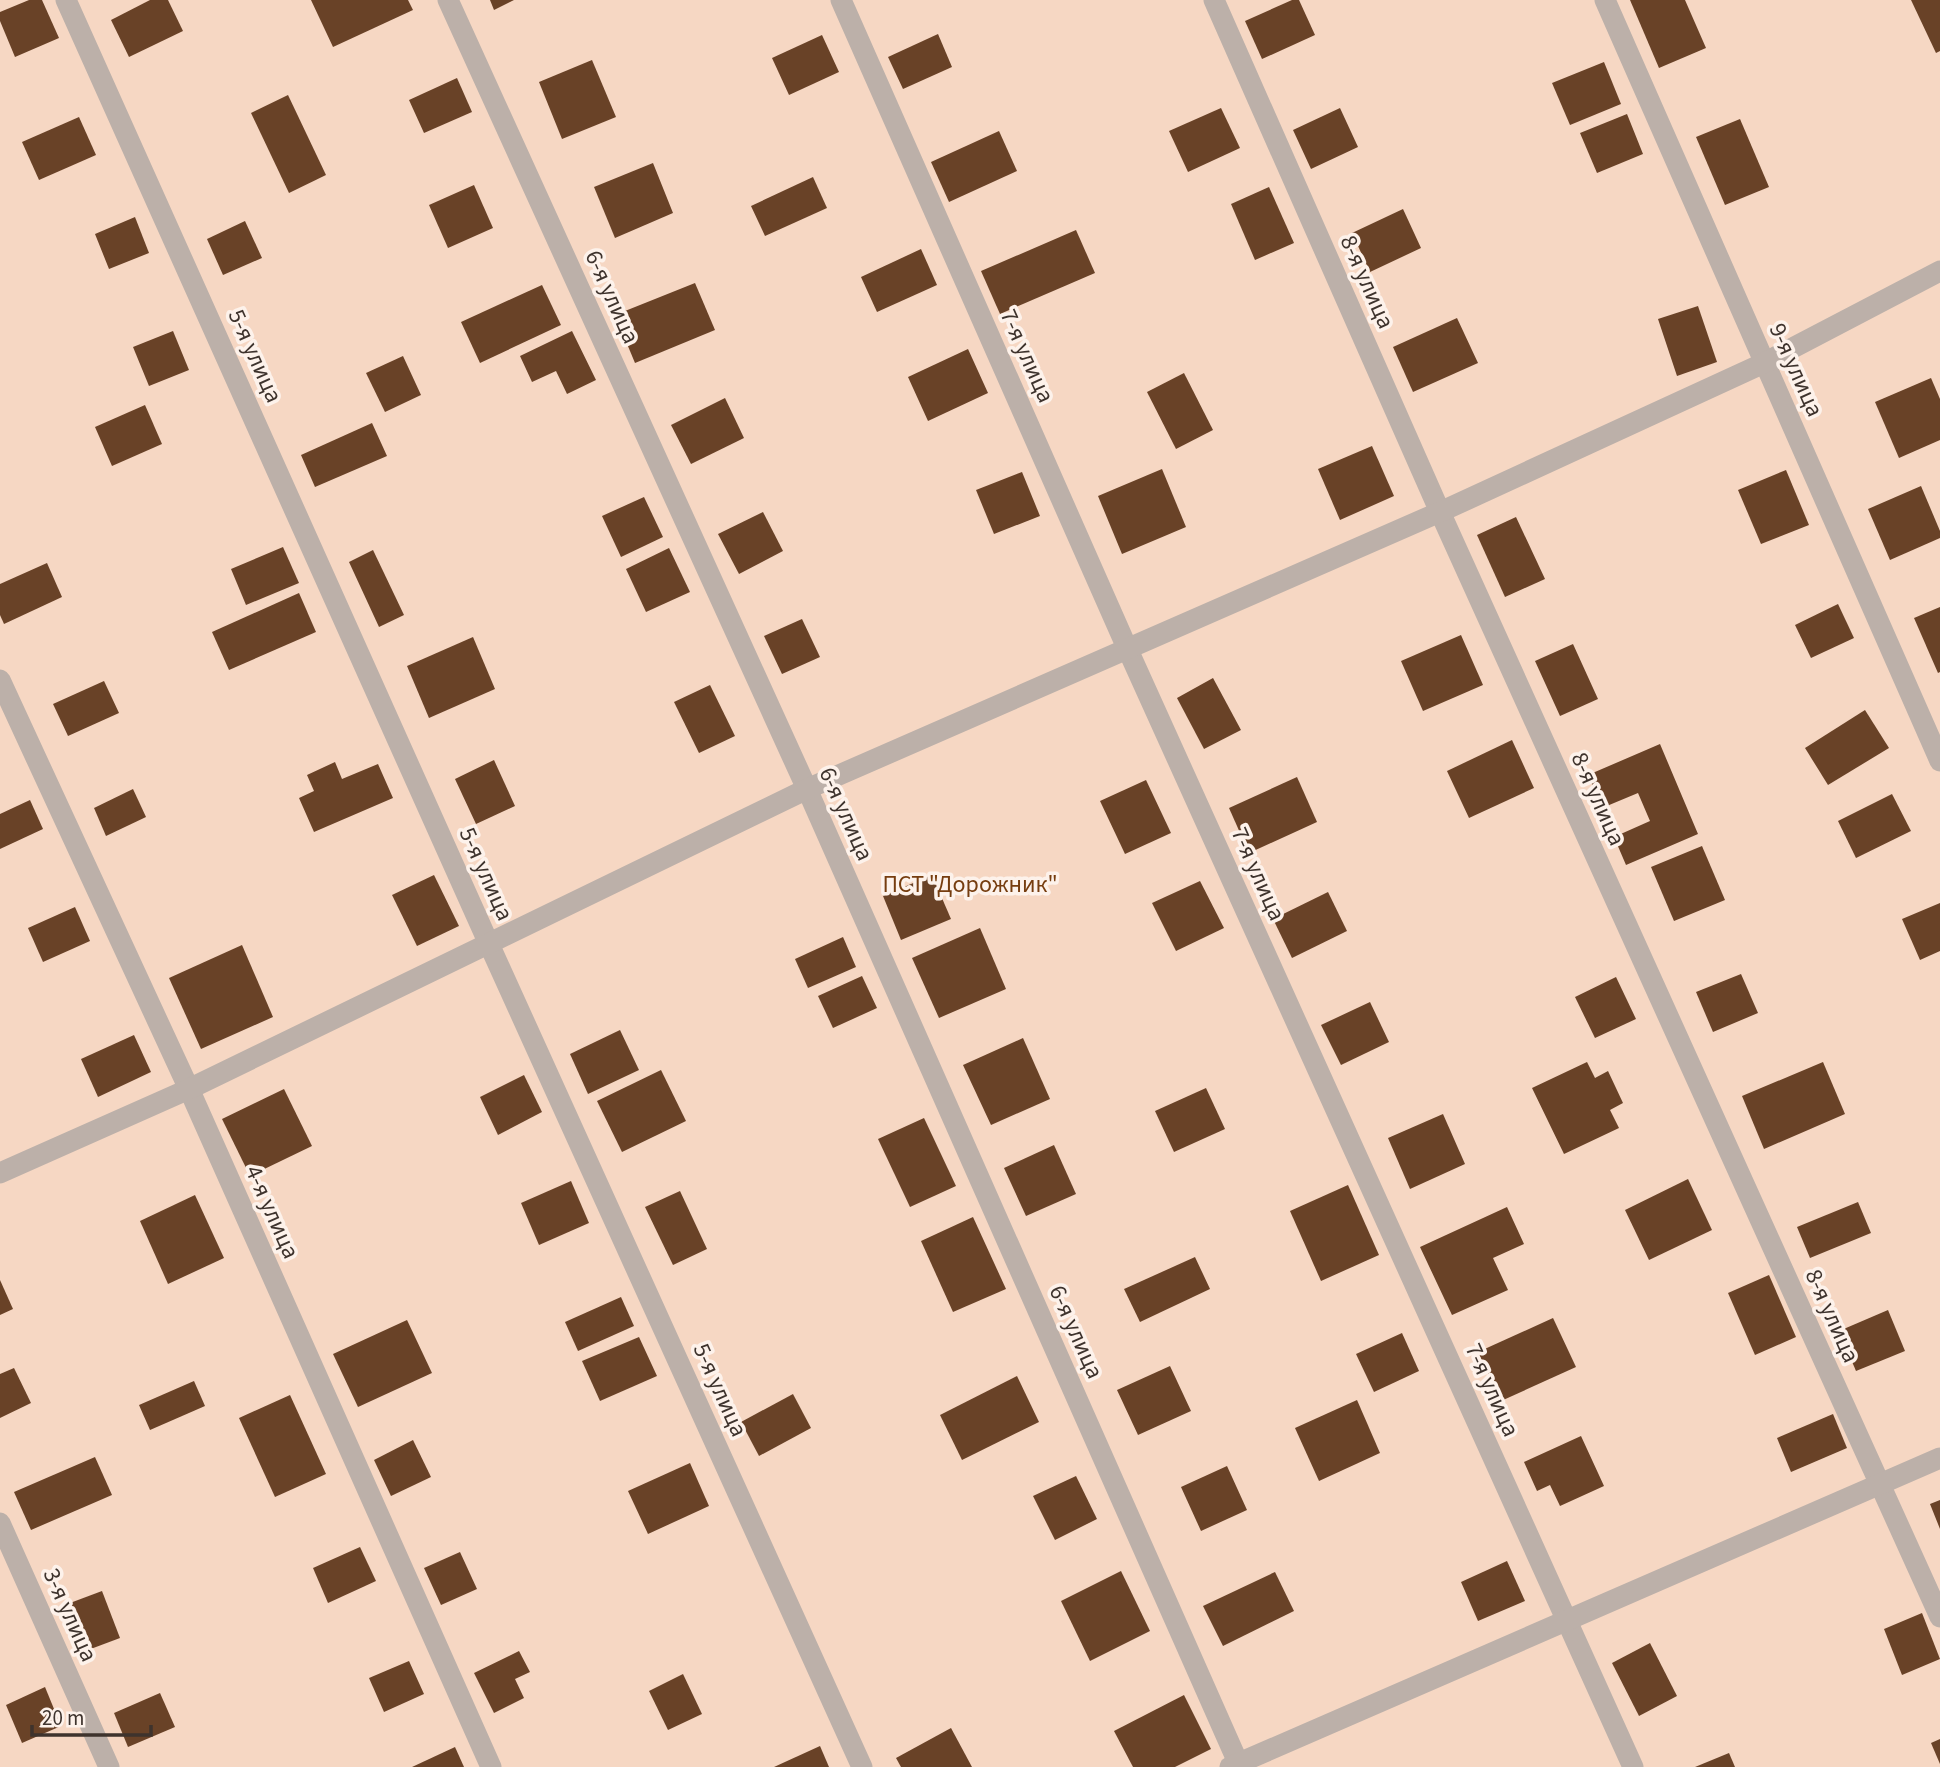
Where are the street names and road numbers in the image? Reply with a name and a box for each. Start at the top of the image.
street label: 8-я улица [1331,230,1403,334]
street label: 6-я улица [576,245,648,349]
street label: 5-я улица [219,304,291,408]
street label: 7-я улица [991,304,1063,408]
street label: 9-я улица [1760,318,1832,422]
street label: 8-я улица [1562,747,1634,851]
street label: 6-я улица [810,762,882,866]
street label: 5-я улица [450,822,522,926]
street label: 7-я улица [1222,822,1294,926]
street label: 4-я улица [236,1160,308,1264]
street label: 8-я улица [1796,1264,1868,1368]
street label: 6-я улица [1040,1280,1112,1384]
street label: 5-я улица [684,1338,756,1442]
street label: 7-я улица [1456,1338,1528,1442]
street label: 3-я улица [34,1563,106,1667]

